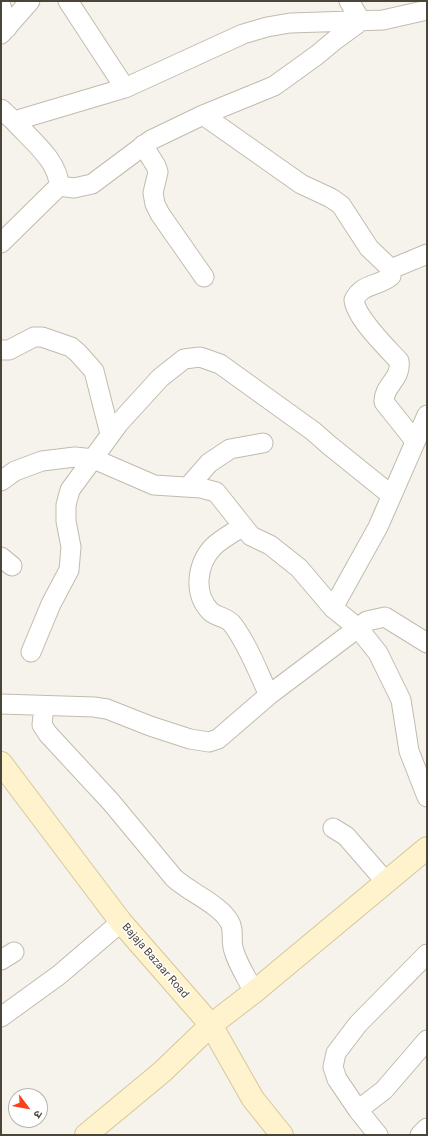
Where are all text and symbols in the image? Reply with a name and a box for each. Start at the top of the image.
street label: Bajaja Bazaar Road [119,921,191,1001]
north arrow [8,1088,48,1128]
text: उ [31,1108,45,1120]

